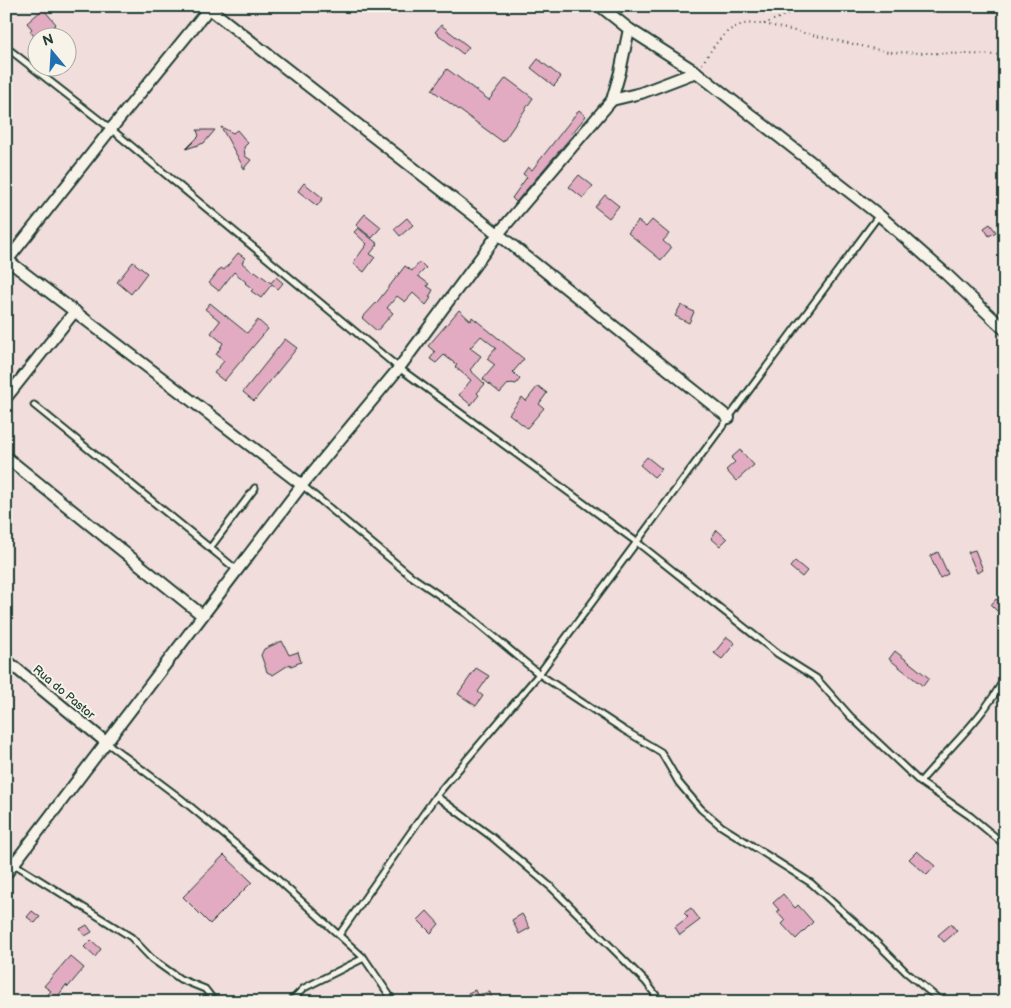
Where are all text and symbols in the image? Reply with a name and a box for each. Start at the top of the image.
north arrow [28,28,78,78]
text: N [41,30,56,50]
street label: Rua do Pastor [30,662,98,723]

